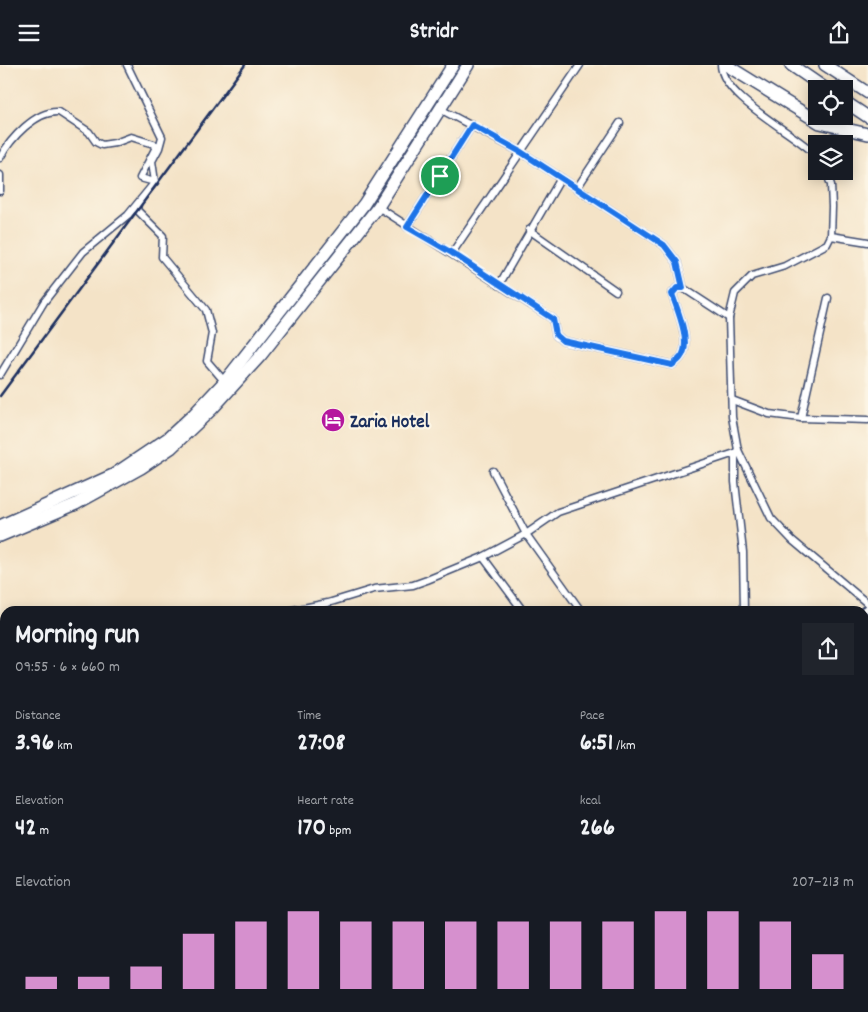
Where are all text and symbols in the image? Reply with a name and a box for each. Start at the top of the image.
text: Stridr [410,17,458,48]
icon: menu [15,19,43,47]
icon: share [825,19,853,47]
map controls [808,80,853,180]
button: locate [808,80,853,125]
button: layers [808,135,853,180]
pin [419,155,461,197]
icon: arrive [426,162,454,190]
hotel icon: Zaria Hotel [320,407,346,433]
place label: Zaria Hotel [350,410,430,437]
text: Morning run [15,617,139,657]
button: share [802,623,854,675]
text: 09:55 · 6 × 660 m [15,656,120,679]
text: Distance [15,706,61,726]
text: Time [297,706,321,726]
text: Pace [580,706,604,726]
text: 3.96 [15,726,54,762]
text: 27:08 [297,726,346,762]
text: 6:51 [580,726,613,762]
text: km [54,736,73,756]
text: /km [613,736,636,756]
text: Elevation [15,791,64,811]
text: Heart rate [297,791,354,811]
text: kcal [580,791,601,811]
text: 42 [15,811,36,847]
text: 170 [297,811,326,847]
text: 266 [580,811,615,847]
text: m [36,821,49,841]
text: bpm [326,821,351,841]
text: Elevation [15,871,71,894]
text: 207–213 m [792,871,854,894]

